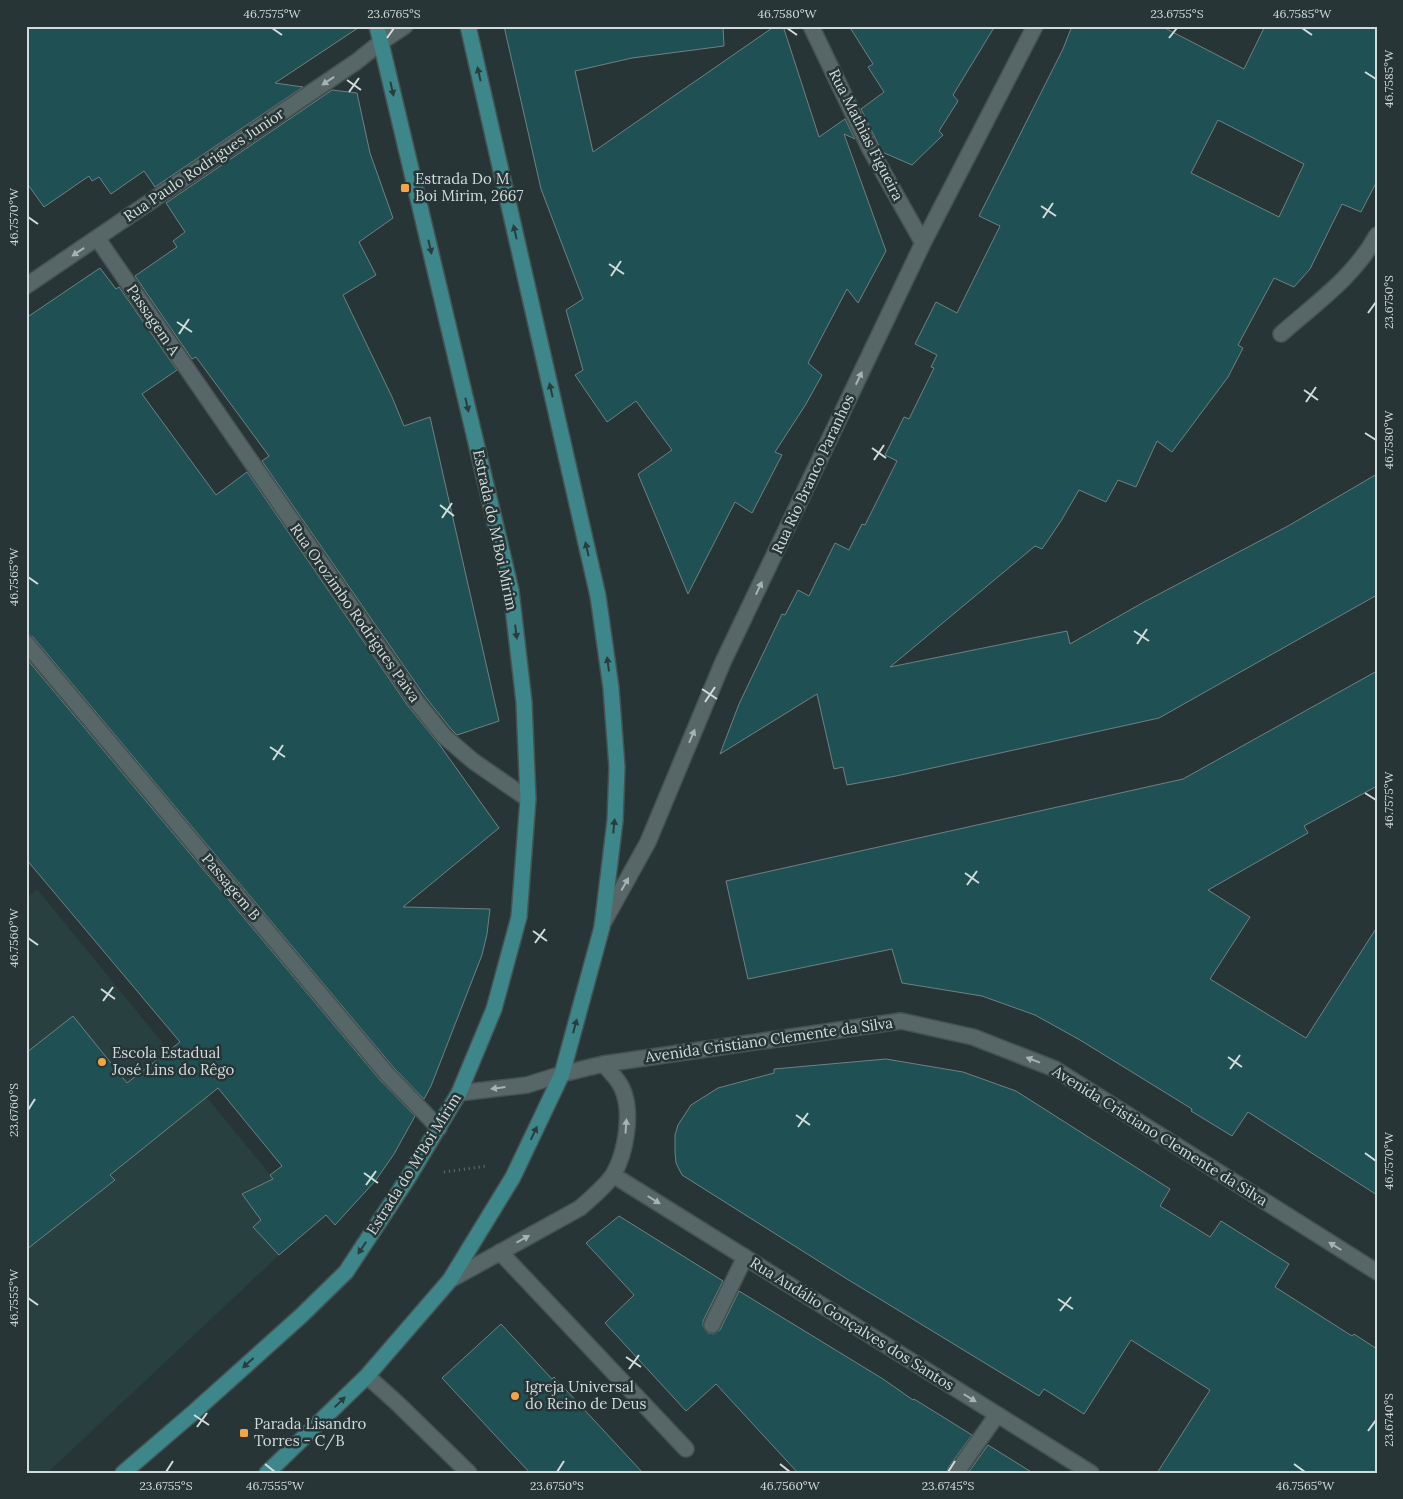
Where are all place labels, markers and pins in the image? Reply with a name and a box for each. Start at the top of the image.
place label: Estrada Do M Boi Mirim, 2667 [415,169,523,205]
marker: Estrada Do M Boi Mirim, 2667 [399,182,411,194]
place label: Escola Estadual José Lins do Rêgo [111,1043,235,1079]
marker: Escola Estadual José Lins do Rêgo [96,1056,108,1068]
place label: Igreja Universal do Reino de Deus [525,1377,646,1413]
marker: Igreja Universal do Reino de Deus [509,1390,521,1402]
place label: Parada Lisandro Torres - C/B [254,1414,367,1451]
marker: Parada Lisandro Torres - C/B [238,1427,250,1439]

